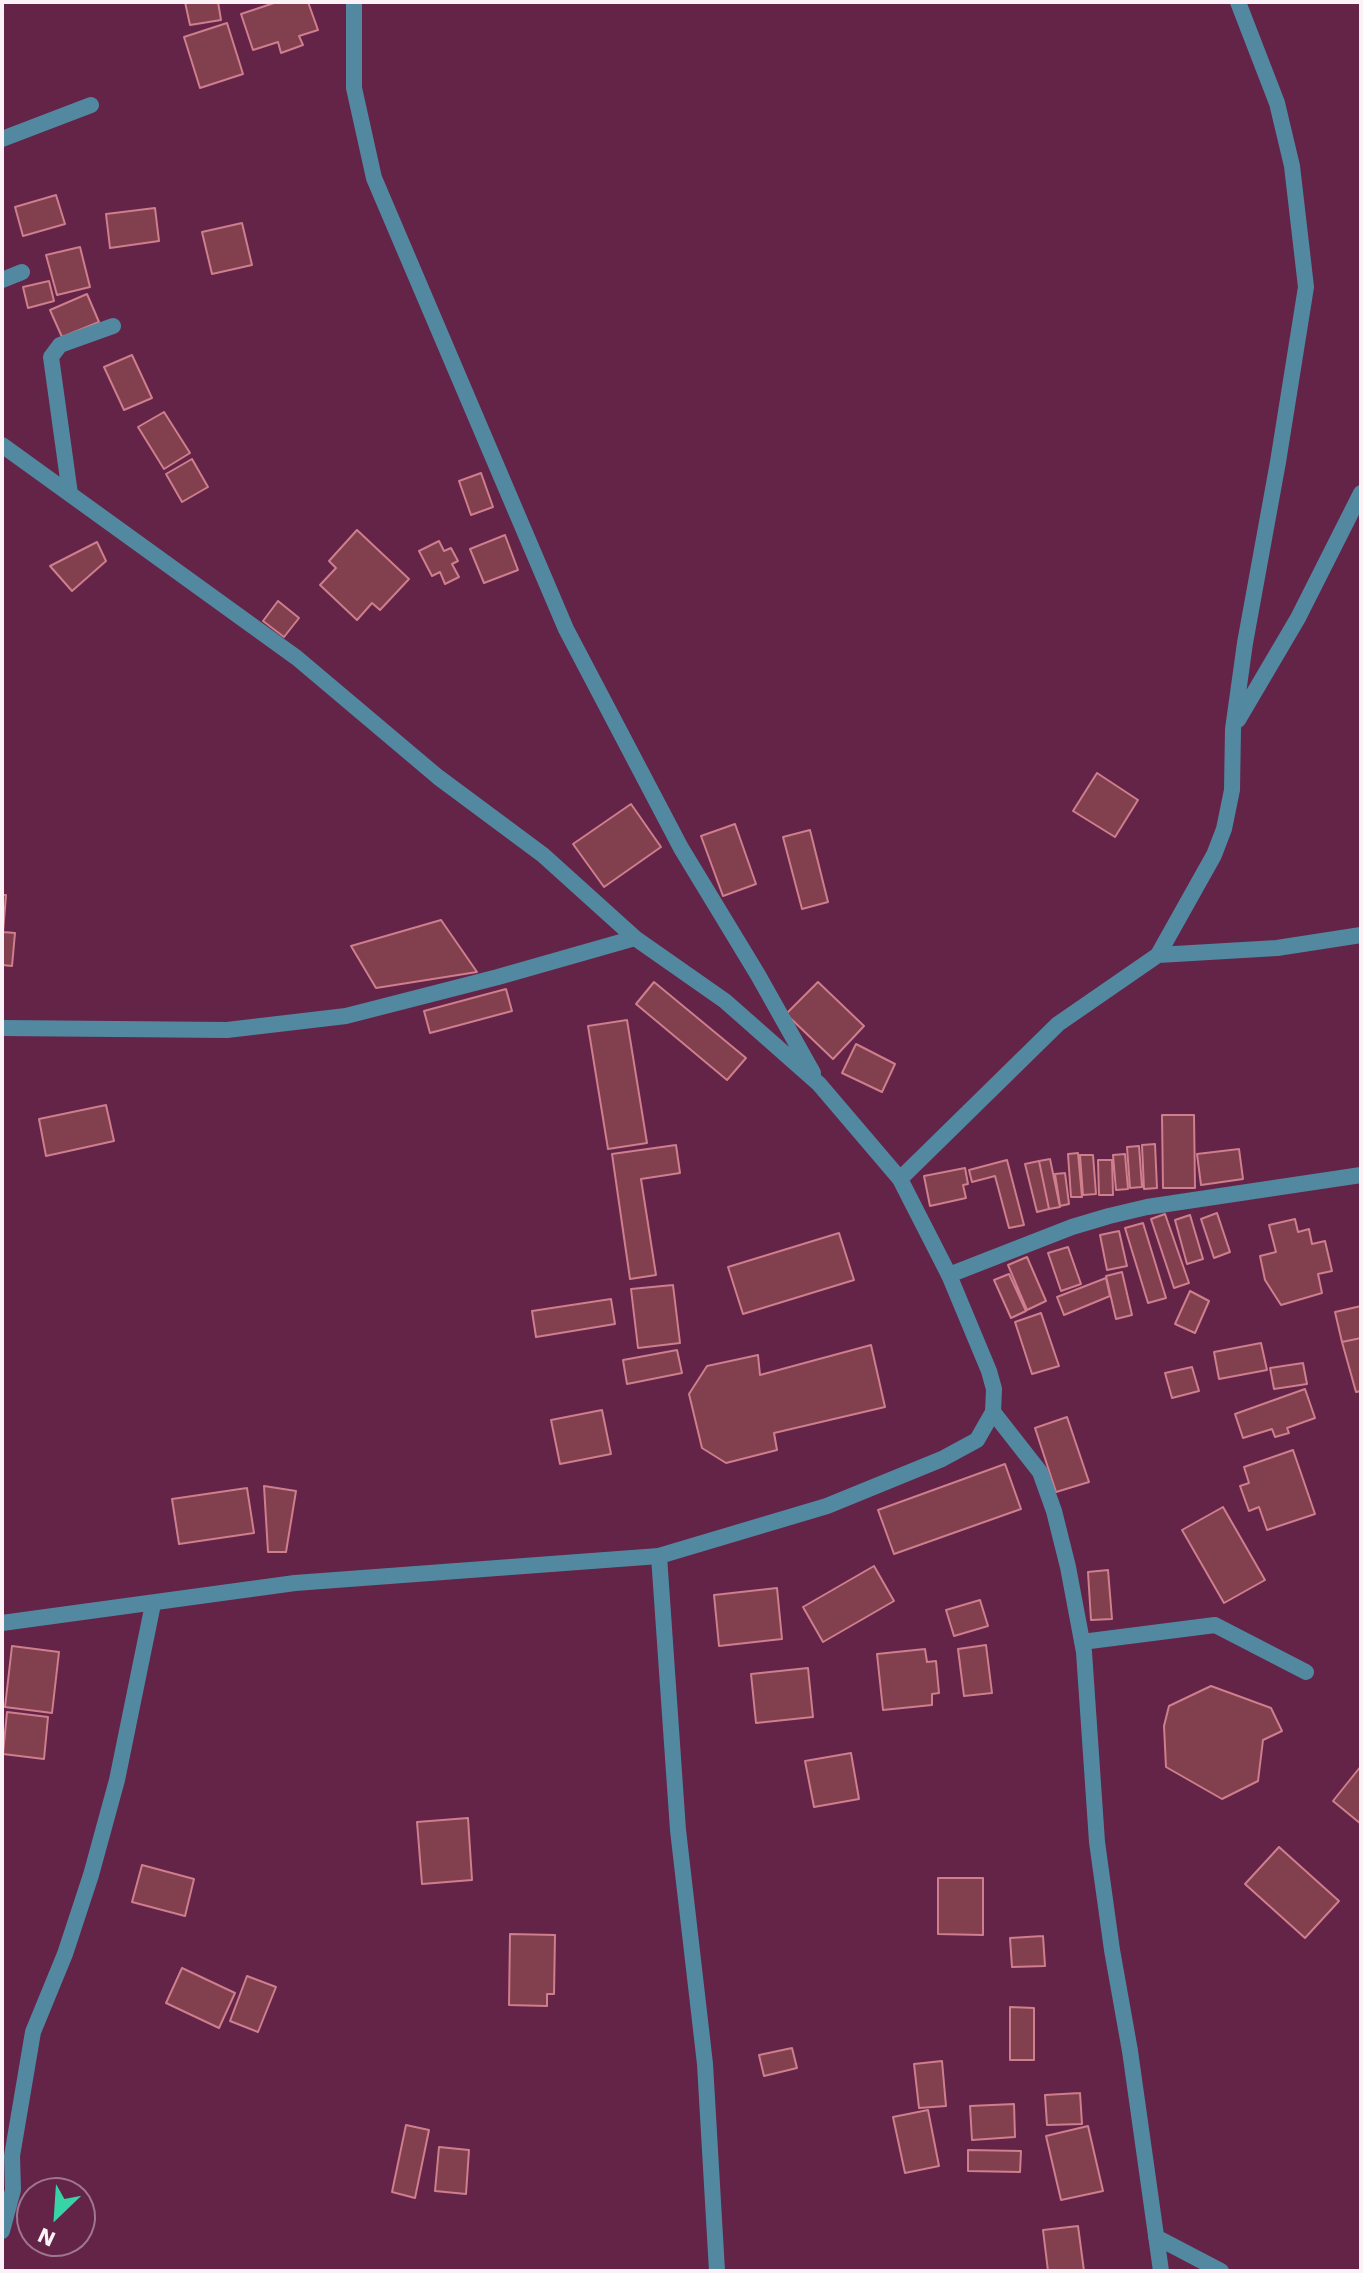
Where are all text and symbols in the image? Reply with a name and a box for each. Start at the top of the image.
north arrow [16,2177,96,2257]
text: N [34,2223,59,2252]

